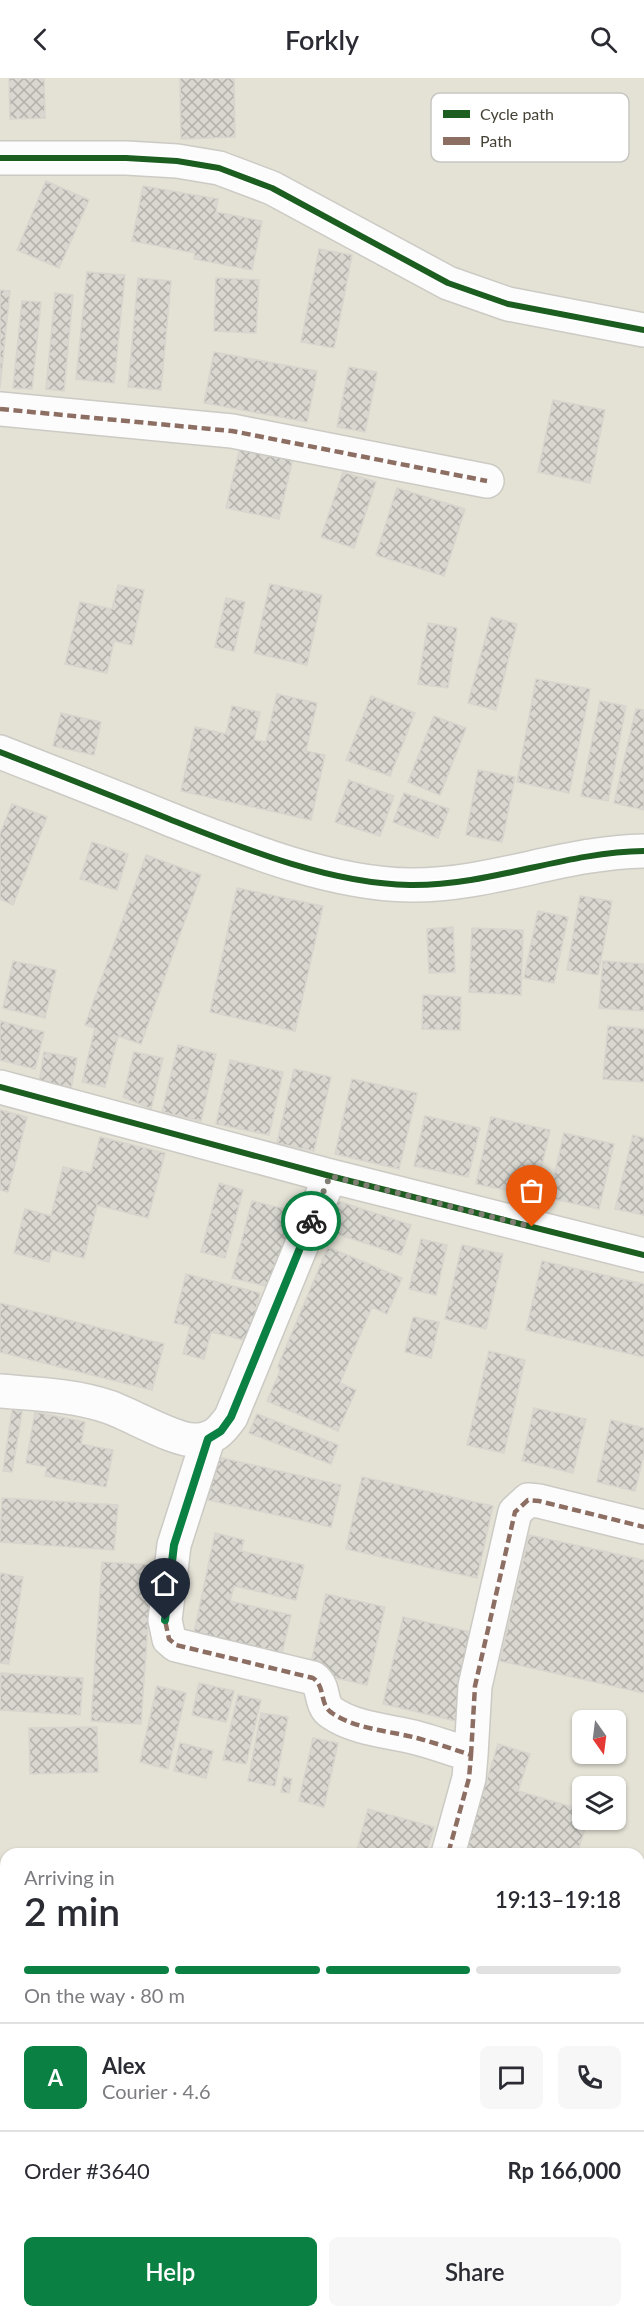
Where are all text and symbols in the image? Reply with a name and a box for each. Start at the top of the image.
icon: back [24,23,57,56]
text: Forkly [285,23,359,56]
icon: search [587,23,620,56]
legend [431,93,629,162]
text: Cycle path [480,104,554,123]
text: Path [480,131,512,150]
pin [506,1165,557,1227]
icon: bag [515,1174,548,1207]
courier [281,1191,341,1251]
icon: bike [295,1205,328,1238]
pin [139,1558,190,1620]
icon: home [148,1567,181,1600]
north arrow [572,1710,626,1764]
map controls [572,1710,626,1830]
button: layers [572,1776,626,1830]
text: Arriving in [24,1865,115,1889]
text: 19:13–19:18 [495,1886,621,1913]
text: 2 min [24,1888,120,1934]
text: On the way · 80 m [24,1983,185,2007]
button: chat [480,2046,543,2109]
button: phone [558,2046,621,2109]
text: Alex [102,2052,146,2079]
text: A [48,2064,63,2091]
text: Courier · 4.6 [102,2079,211,2103]
text: Order #3640 [24,2157,150,2184]
text: Rp 166,000 [507,2157,621,2184]
button: Help [24,2237,317,2306]
button: Share [329,2237,621,2306]

